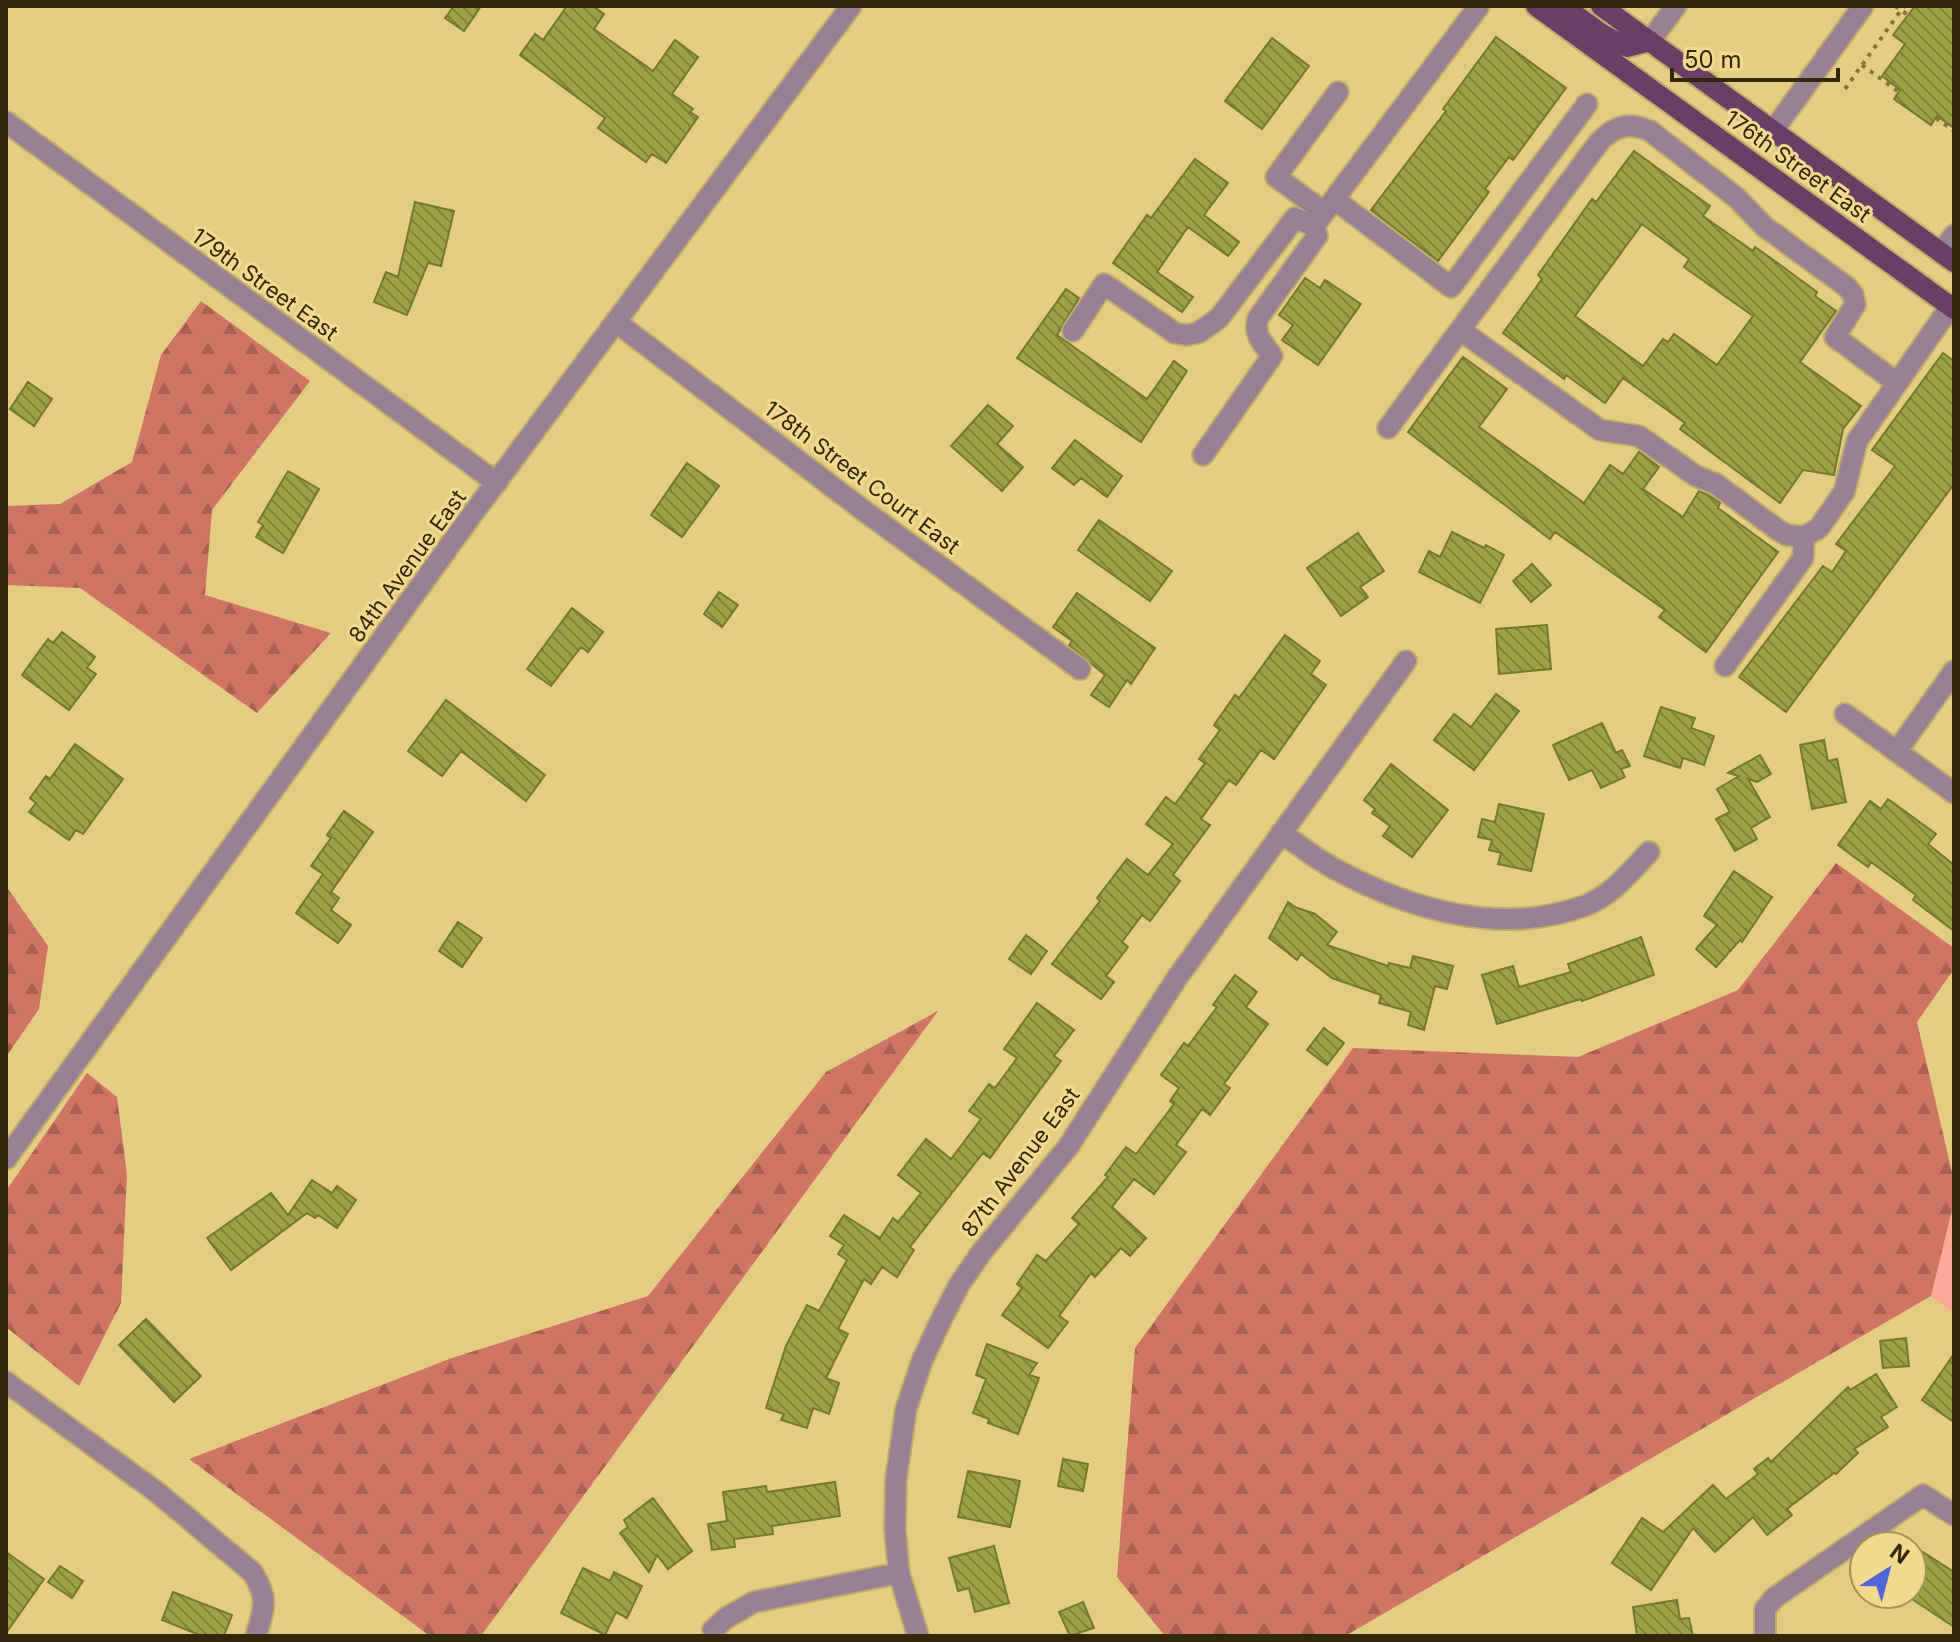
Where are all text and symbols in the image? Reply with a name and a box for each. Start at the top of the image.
scale bar [1672,32,1838,82]
text: 50 m [1684,45,1742,74]
street label: 176th Street East [1720,104,1876,228]
street label: 179th Street East [187,222,343,346]
street label: 178th Street Court East [759,395,965,559]
street label: 84th Avenue East [343,485,471,647]
street label: 87th Avenue East [955,1082,1085,1242]
north arrow [1848,1530,1928,1610]
text: N [1885,1538,1914,1569]

